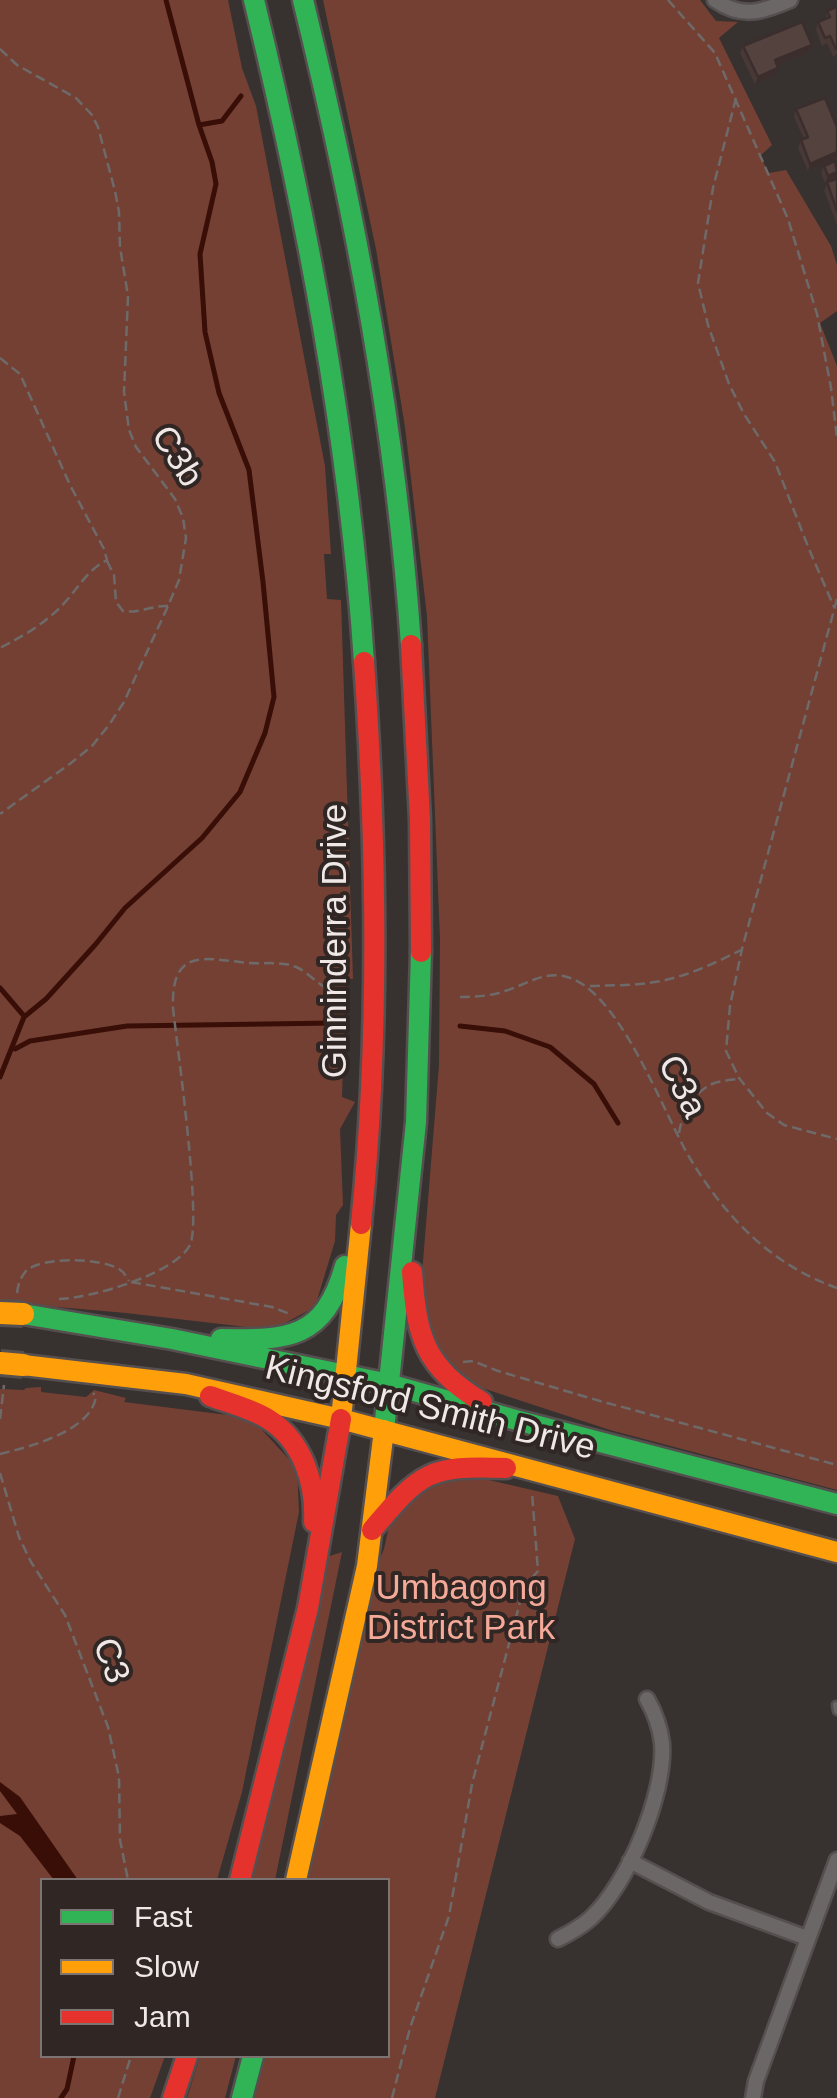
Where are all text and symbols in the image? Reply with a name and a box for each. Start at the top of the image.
street label: C3b [141,419,211,495]
street label: Ginninderra Drive [315,804,357,1078]
street label: C3a [648,1049,714,1125]
street label: Kingsford Smith Drive [261,1348,599,1470]
park label: Umbagong District Park [367,1568,555,1650]
street label: C3 [82,1633,138,1689]
legend [40,1878,390,2058]
text: Fast [134,1900,192,1933]
text: Slow [134,1950,199,1983]
text: Jam [134,2000,191,2033]

